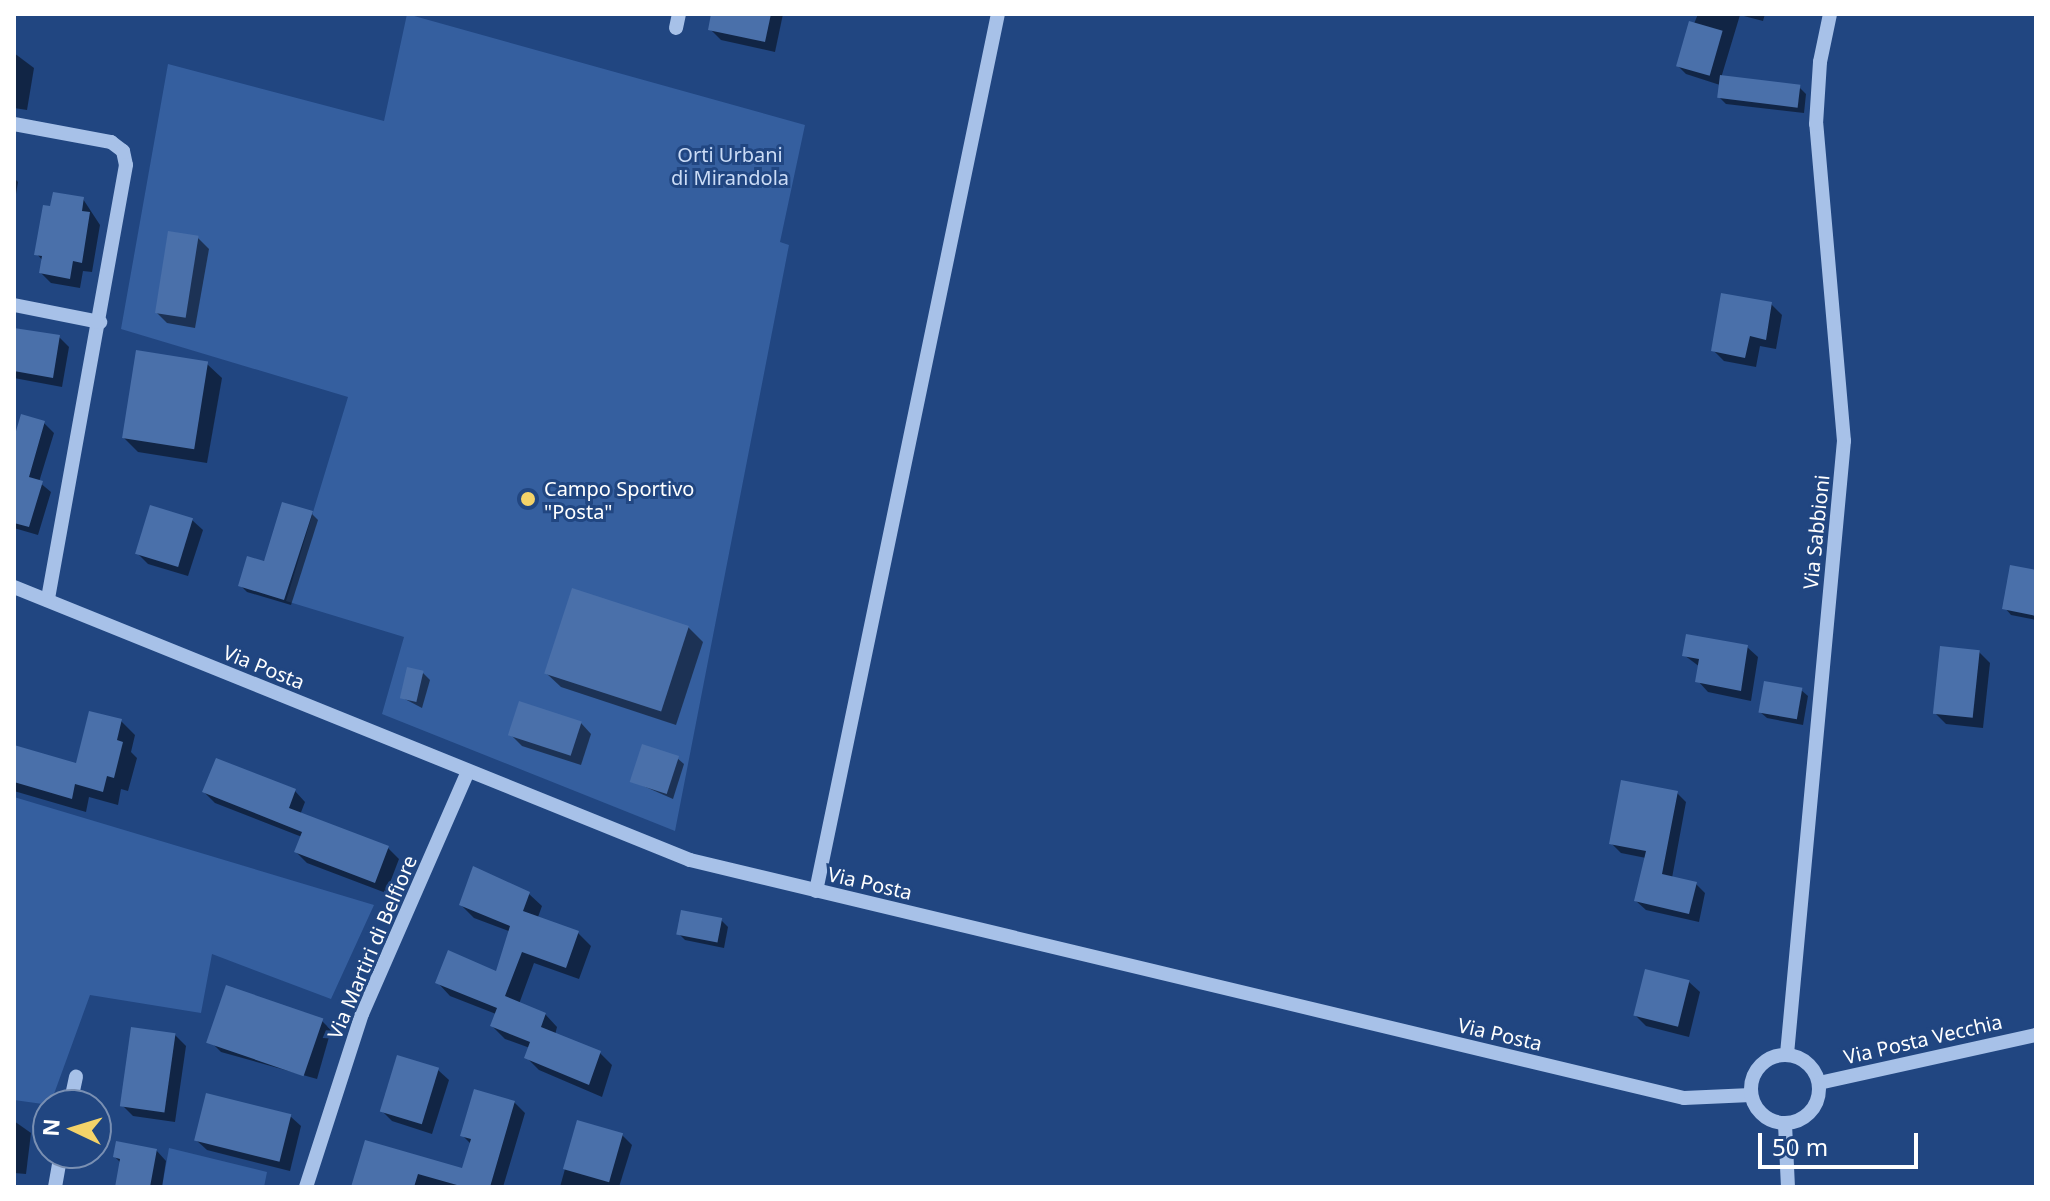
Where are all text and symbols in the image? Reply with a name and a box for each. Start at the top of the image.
park label: Orti Urbani di Mirandola [671,142,789,189]
street label: Via Sabbioni [1798,473,1834,591]
place label: Campo Sportivo "Posta" [544,476,694,523]
marker: Campo Sportivo "Posta" [519,490,537,508]
street label: Via Posta [220,640,308,694]
street label: Via Martiri di Belfiore [322,851,422,1043]
street label: Via Posta [826,862,914,904]
street label: Via Posta Vecchia [1841,1009,2005,1069]
street label: Via Posta [1456,1013,1544,1055]
north arrow [32,1089,112,1169]
scale bar [1762,1117,1922,1167]
text: N [34,1118,66,1137]
text: 50 m [1772,1130,1828,1163]

